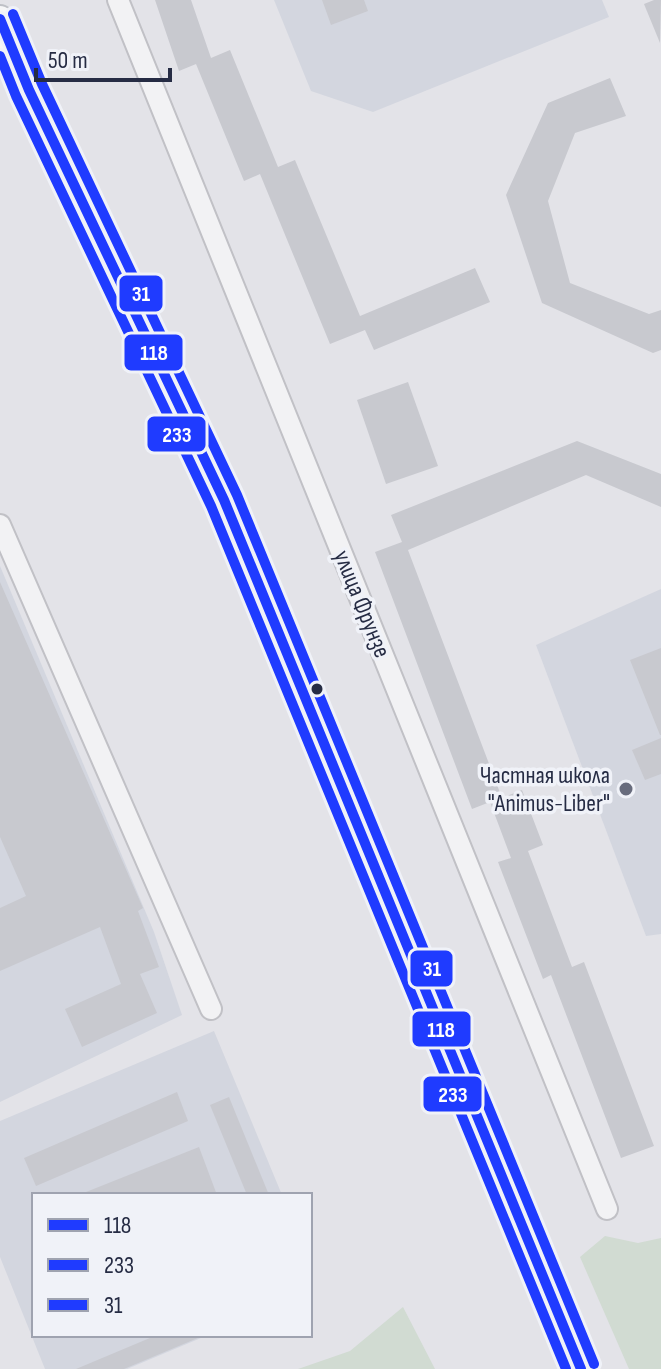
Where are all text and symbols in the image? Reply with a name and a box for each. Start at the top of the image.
scale bar [36,32,170,82]
text: 50 m [48,46,88,75]
line badge: 31 [118,274,164,313]
text: 31 [132,281,151,308]
line badge: 118 [123,333,184,372]
text: 118 [140,340,168,367]
line badge: 233 [146,415,207,453]
text: 233 [162,422,192,449]
street label: улица Фрунзе [327,546,397,662]
unlabelled marker [309,681,325,697]
place label: Частная школа "Animus-Liber" [480,761,610,818]
marker: Частная школа "Animus-Liber" [617,780,635,798]
line badge: 31 [409,949,454,988]
text: 31 [423,956,442,983]
line badge: 118 [411,1010,472,1048]
text: 118 [427,1017,455,1044]
line badge: 233 [422,1075,483,1113]
text: 233 [438,1082,468,1109]
legend [32,1193,312,1337]
text: 118 [104,1211,131,1240]
text: 233 [104,1251,134,1280]
text: 31 [104,1291,123,1320]

